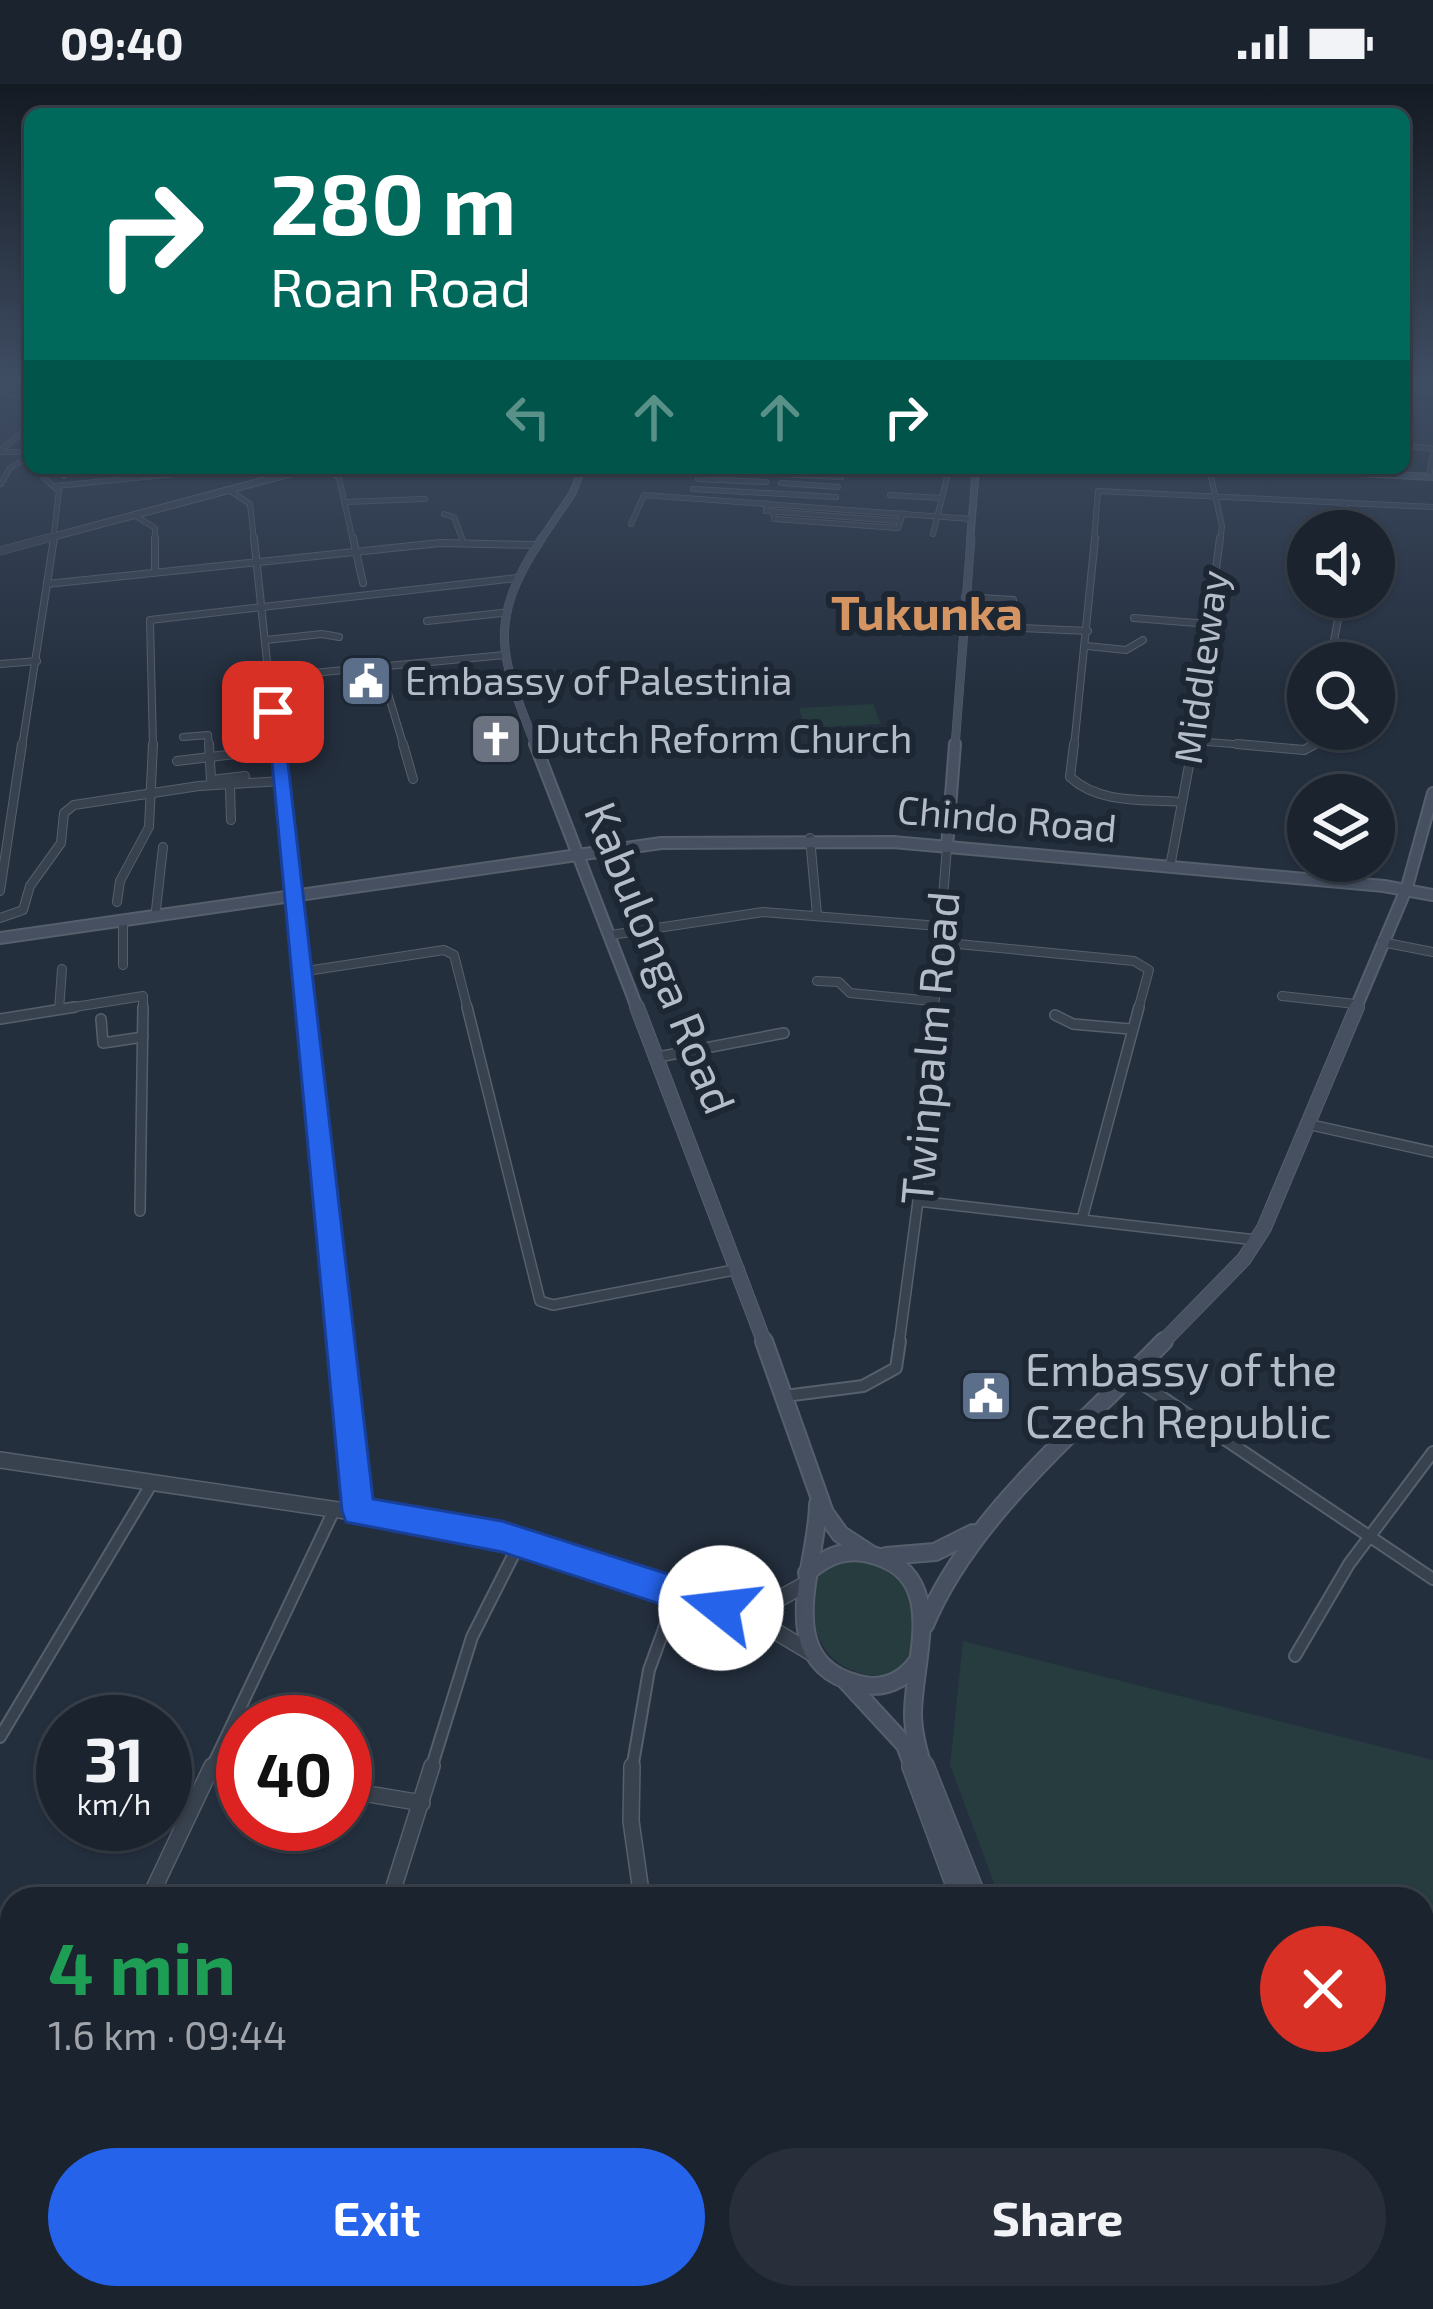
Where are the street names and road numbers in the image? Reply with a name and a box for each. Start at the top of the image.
street label: Middleway [1163,567,1236,767]
street label: Chindo Road [895,784,1119,851]
street label: Kabulonga Road [575,794,749,1121]
street label: Twinpalm Road [887,889,969,1207]

